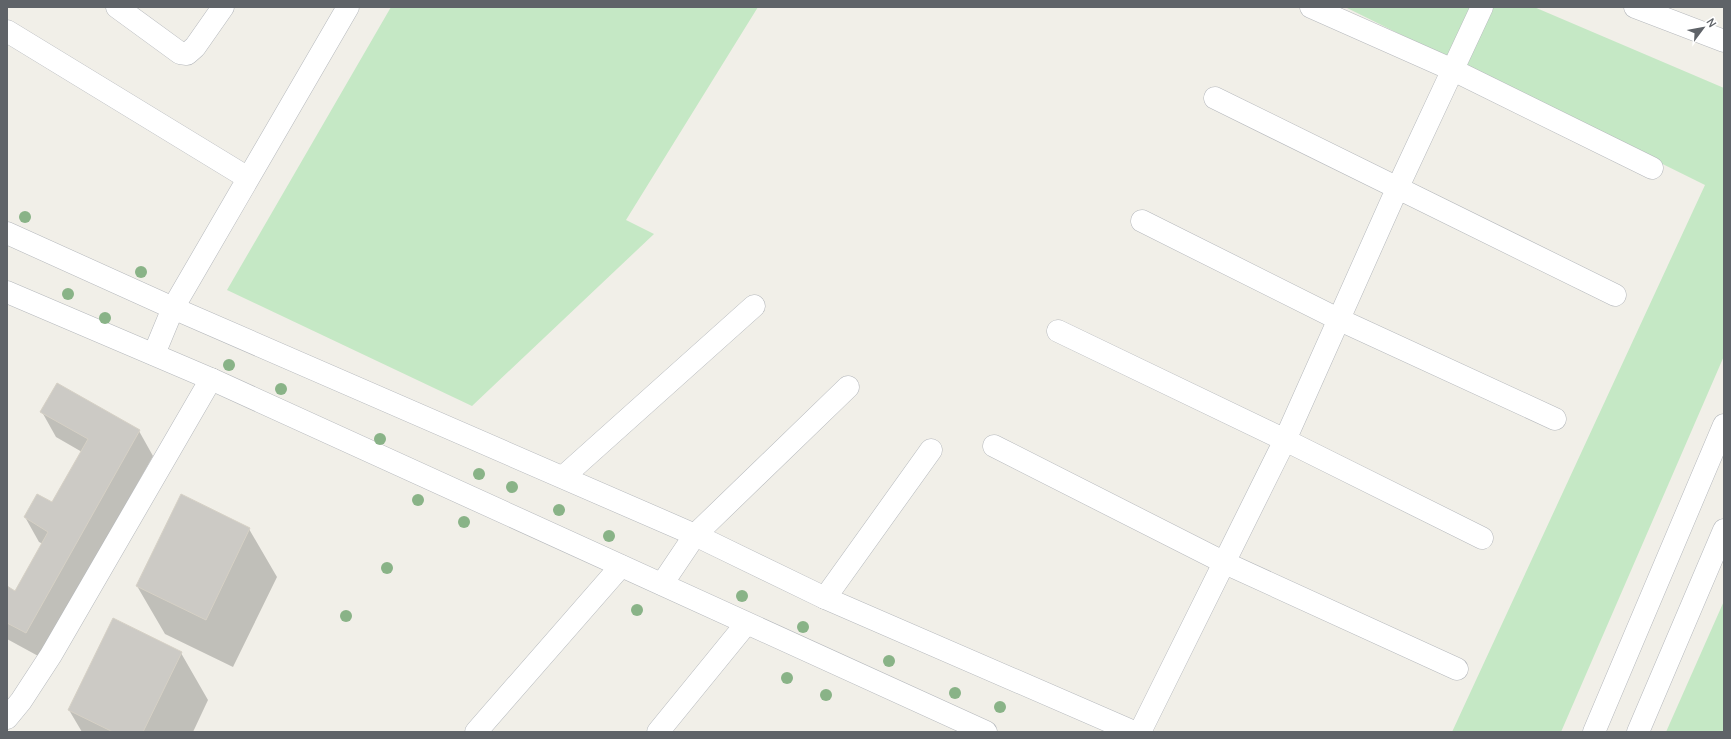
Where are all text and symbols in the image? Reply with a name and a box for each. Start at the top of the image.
north arrow [1683,8,1723,48]
text: N [1703,15,1720,30]

